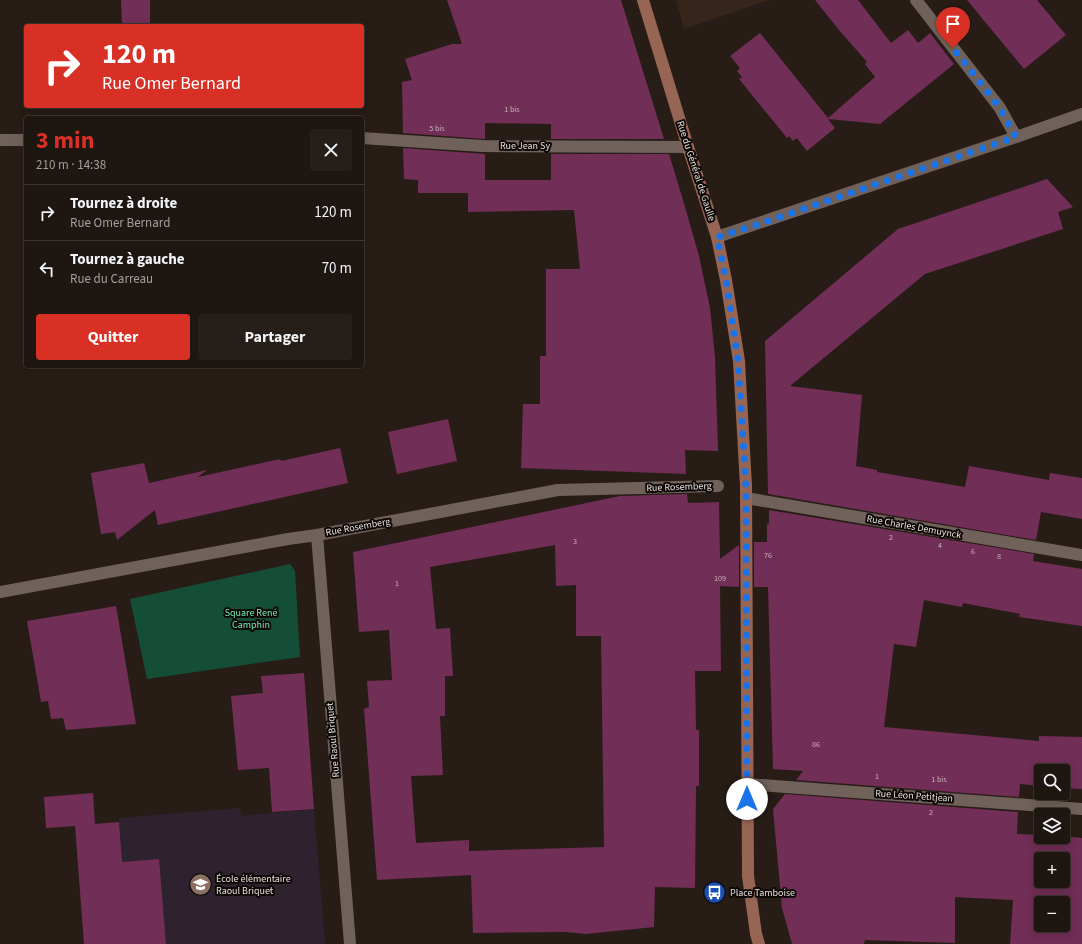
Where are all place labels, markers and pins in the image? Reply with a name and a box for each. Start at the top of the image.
pin [936,7.0,970,48]
school or university icon: École élémentaire Raoul Briquet [187,872,213,898]
place label: École élémentaire Raoul Briquet [216,872,291,898]
bus stop icon: Place Tamboise [701,880,727,906]
place label: Place Tamboise [730,886,795,900]

